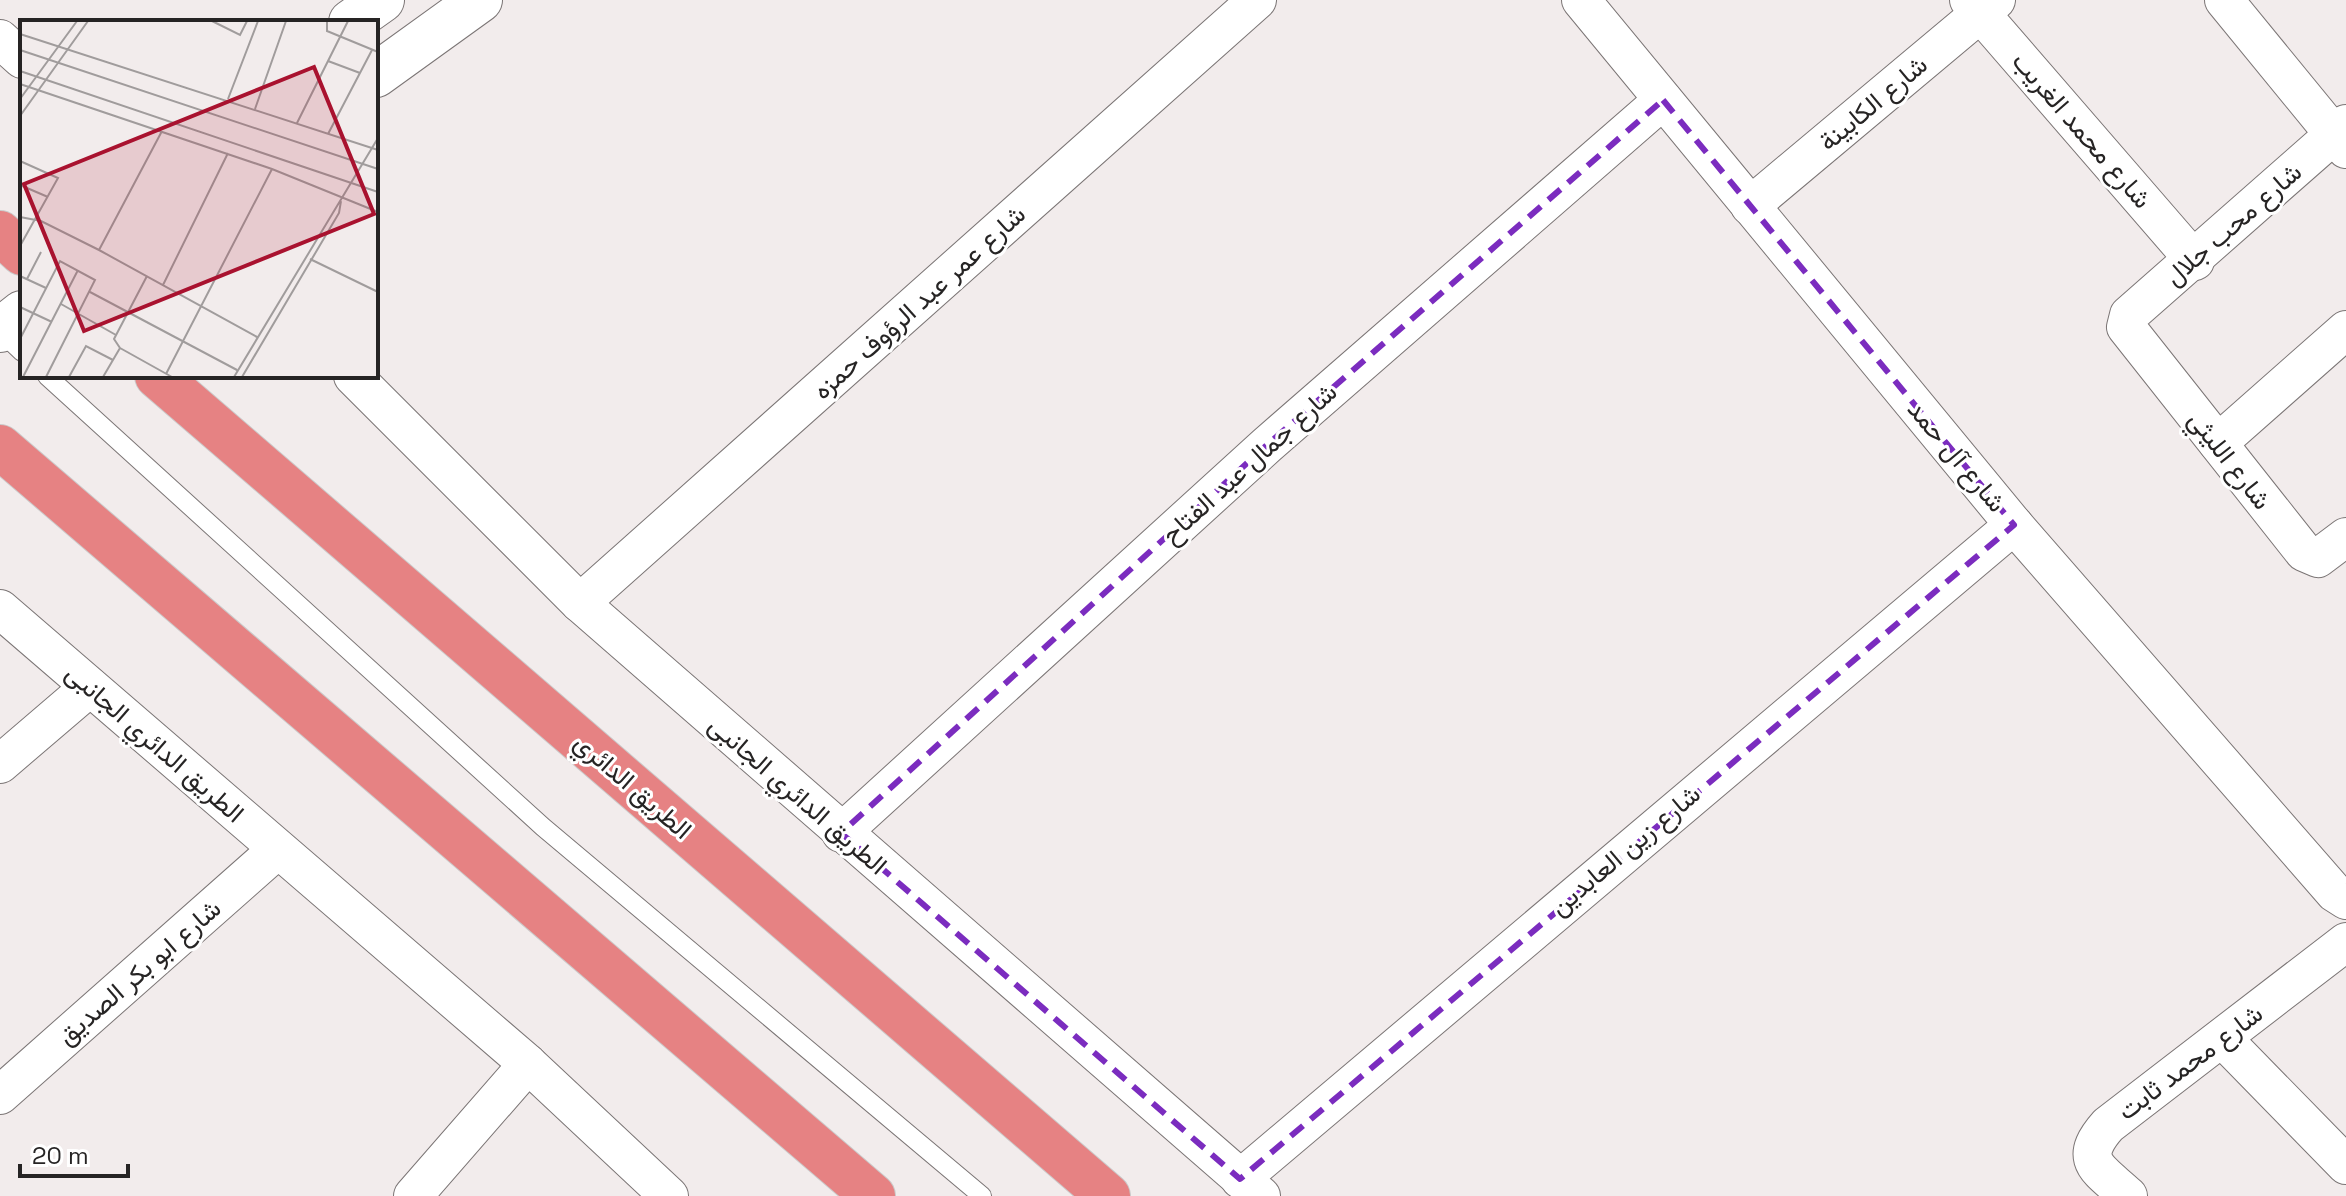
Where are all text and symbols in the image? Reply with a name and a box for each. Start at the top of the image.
inset map [20,20,378,378]
street label: شارع محمد الغريب [2004,45,2159,216]
street label: شارع الكابينة [1812,48,1935,159]
street label: شارع محب جلال [2157,155,2309,294]
street label: شارع عمر عبد الرؤوف حمزه [805,197,1033,407]
street label: شارع جمال عبد الفتاح [1154,375,1345,552]
street label: شارع آل حمد [1899,393,2014,520]
street label: شارع الليثي [2178,404,2279,519]
street label: الطريق الدائري الجانبى [56,656,251,833]
street label: الطريق الدائري الجانبى [699,708,894,885]
street label: الطريق الدائري [564,725,699,850]
street label: شارع زين العابدين [1543,777,1708,924]
street label: شارع ابو بكر الصديق [50,891,229,1053]
street label: شارع محمد ثابت [2111,996,2270,1128]
scale bar [20,1128,128,1178]
text: 20 m [32,1140,89,1171]

